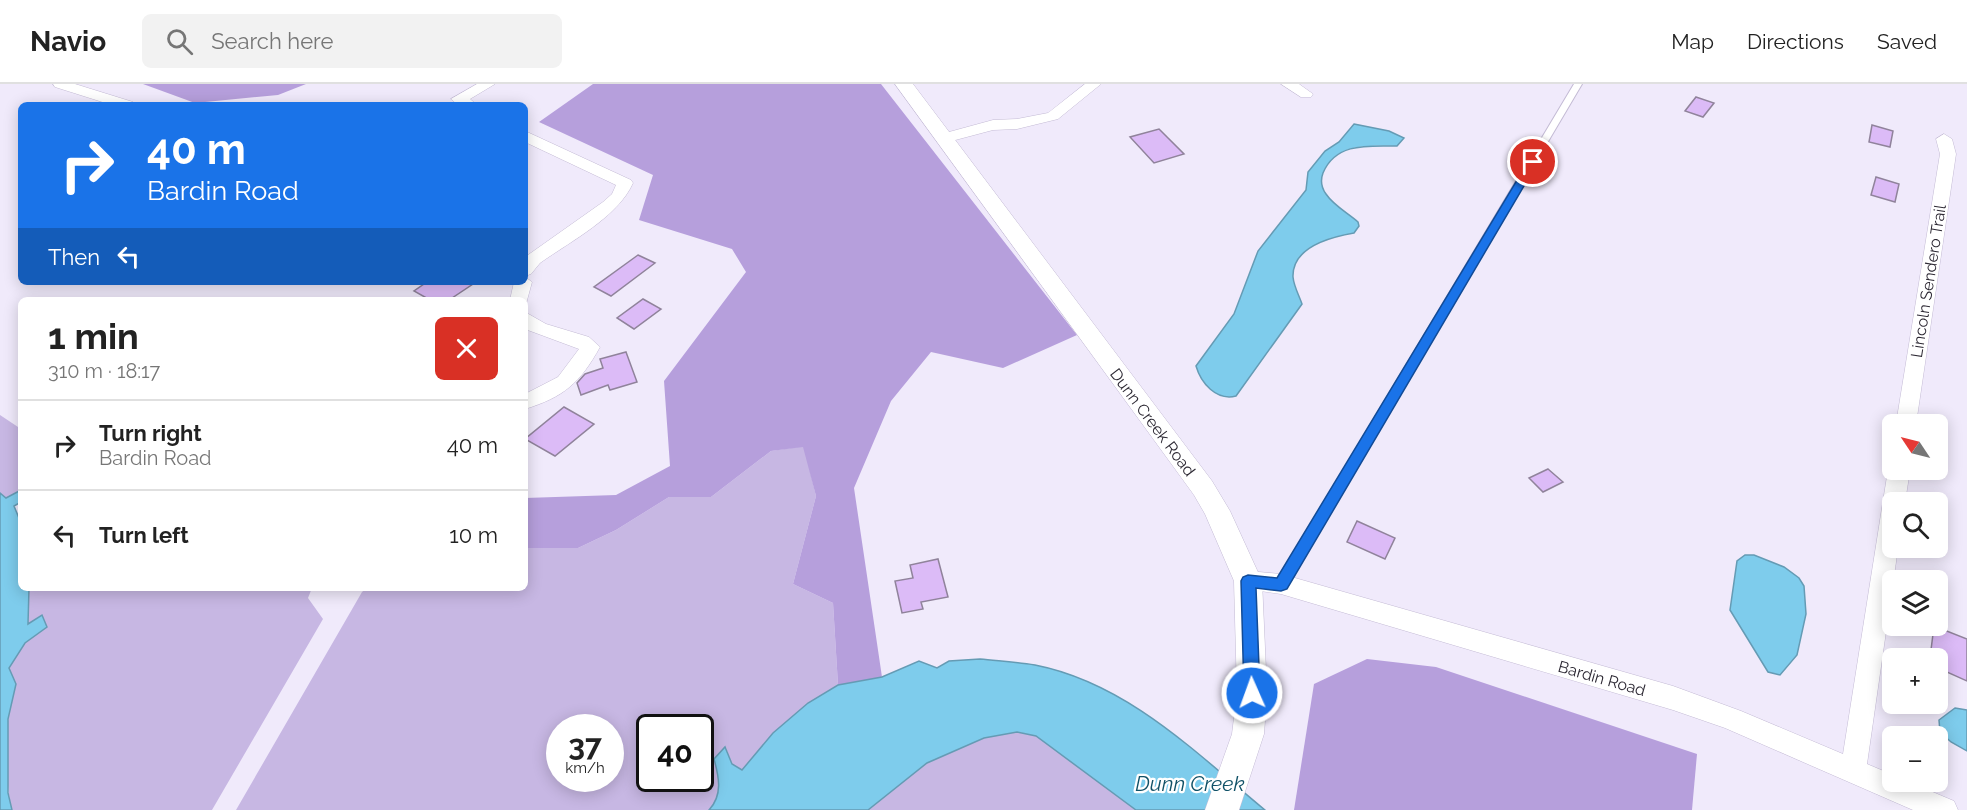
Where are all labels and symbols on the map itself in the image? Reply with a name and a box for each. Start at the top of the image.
pin [1507,136,1558,187]
street label: Lincoln Sendero Trail [1907,202,1950,359]
street label: Dunn Creek Road [1106,365,1199,480]
north arrow [1882,414,1948,480]
street label: Bardin Road [1556,657,1648,700]
position arrow [1220,661,1284,725]
speed limit sign: 40 [636,714,714,792]
water label: Dunn Creek [1135,771,1245,796]

